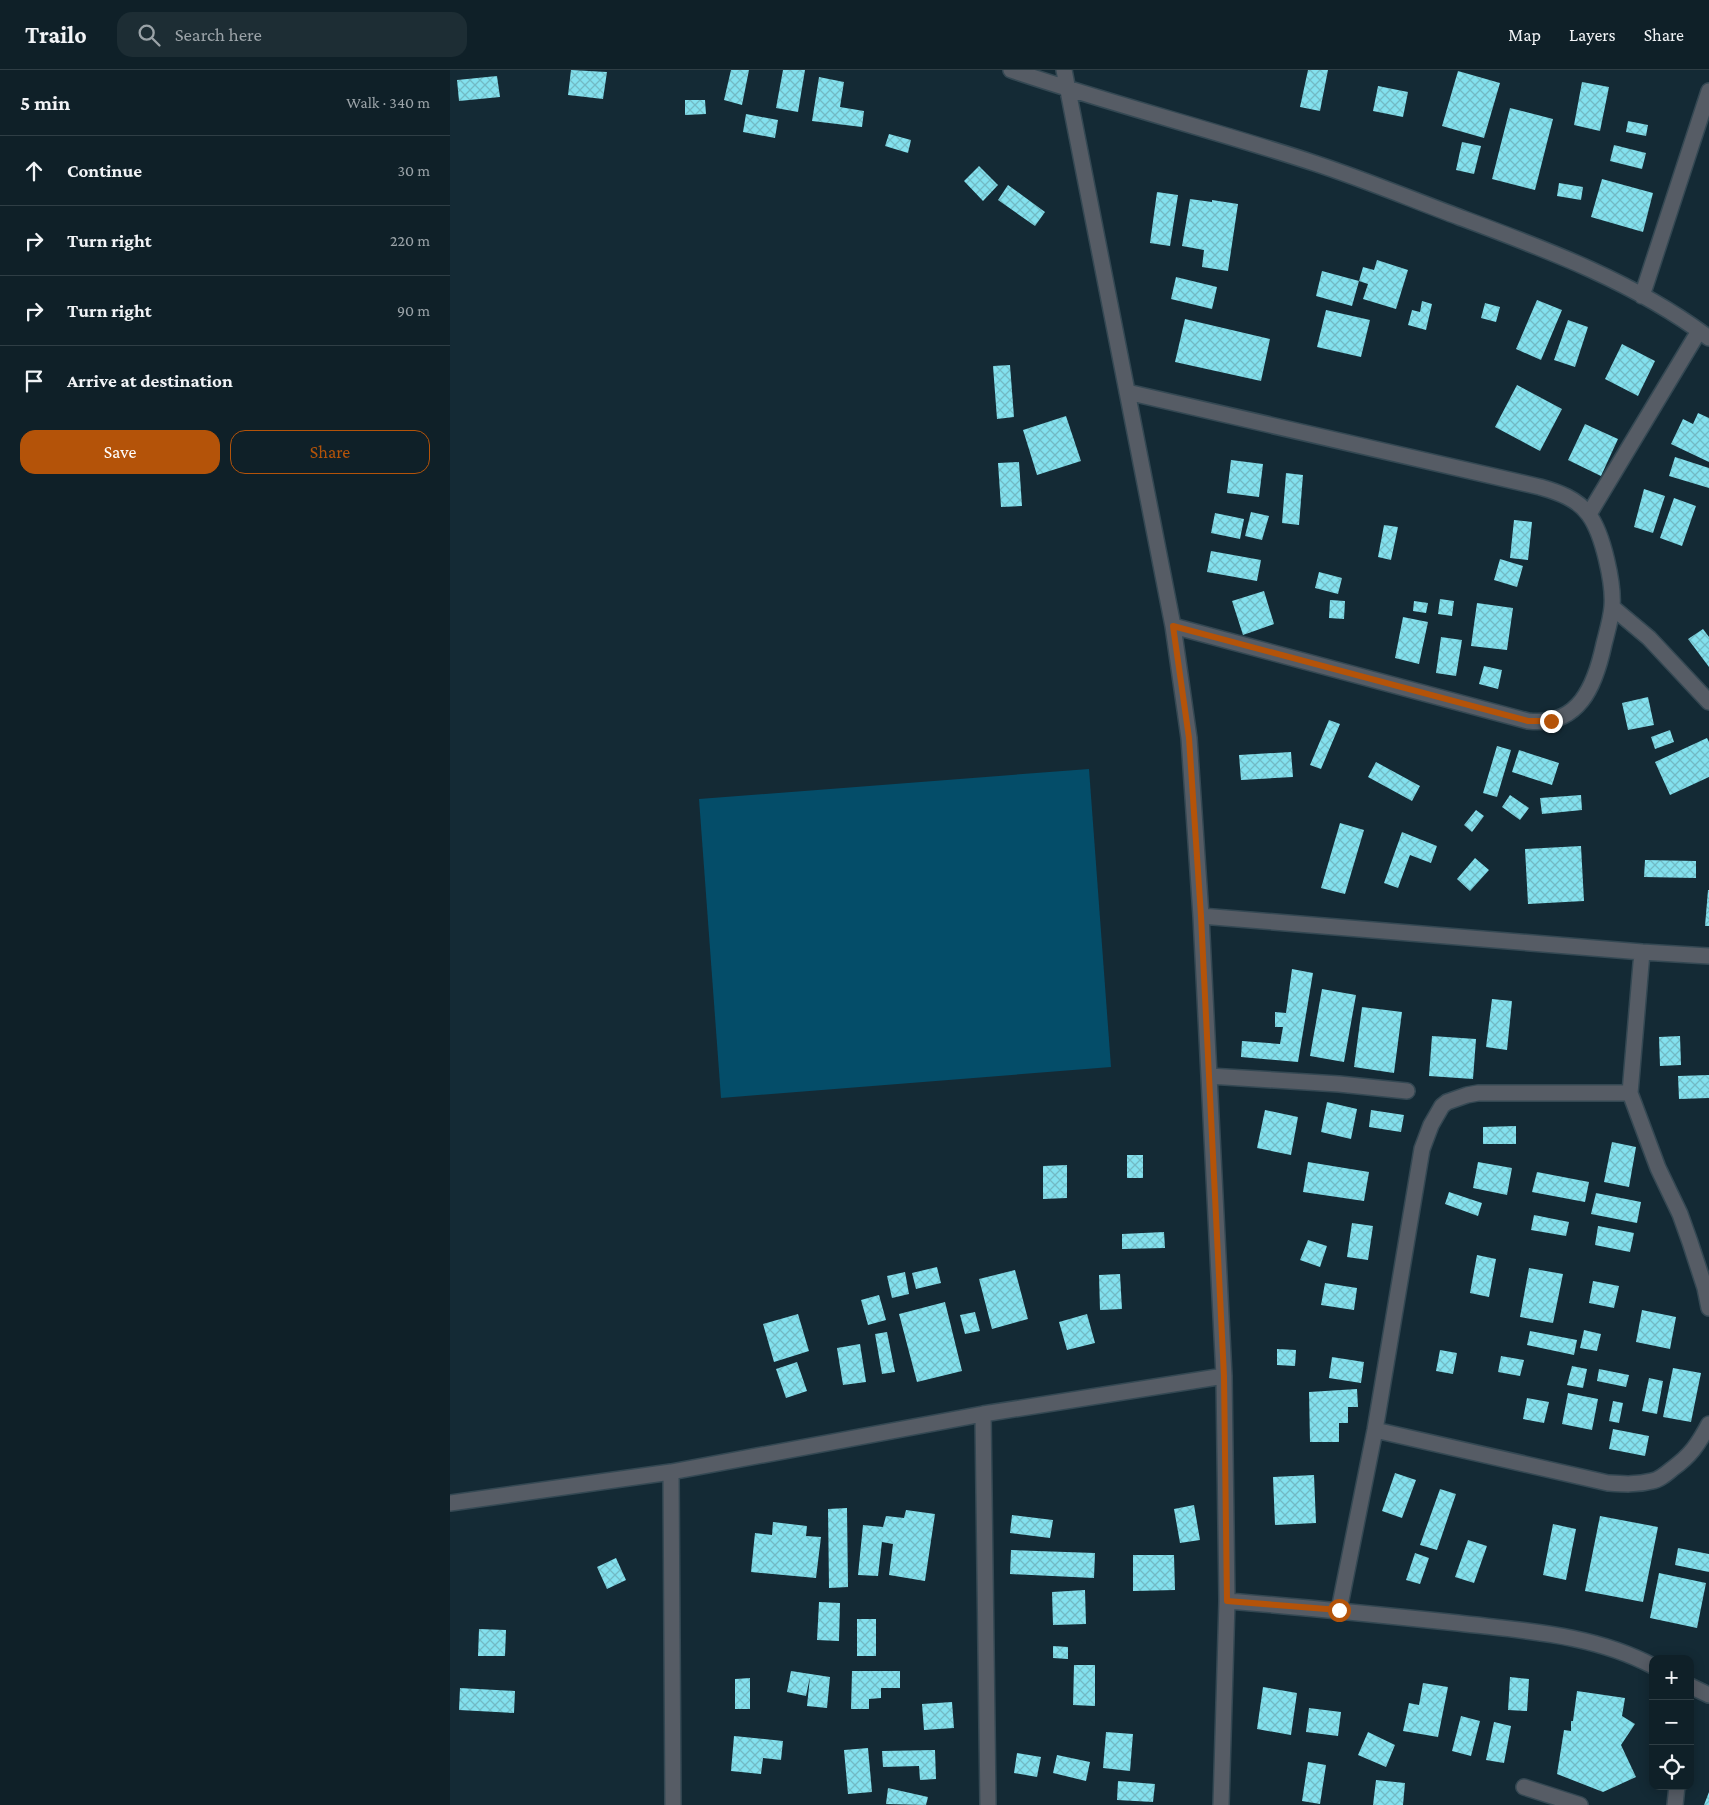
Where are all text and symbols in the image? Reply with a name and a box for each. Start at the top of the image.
search box [117,12,467,57]
text: Trailo [25,21,87,48]
icon: search [135,21,163,49]
text: Search here [175,24,262,45]
text: Map [1508,25,1541,45]
text: Layers [1569,25,1616,45]
text: Share [1644,25,1684,45]
text: 5 min [20,91,70,115]
text: Walk · 340 m [346,94,430,111]
icon: ahead [20,157,48,185]
text: Continue [67,160,142,181]
text: 30 m [398,162,430,179]
icon: right [20,227,48,255]
text: Turn right [67,230,152,251]
text: 220 m [390,232,430,249]
icon: right [20,297,48,325]
text: Turn right [67,300,152,321]
text: 90 m [397,302,430,319]
icon: arrive [20,367,48,395]
text: Arrive at destination [67,370,233,391]
button: Save [20,430,220,474]
button: Share [230,430,430,474]
route end [1540,710,1563,733]
route start [1328,1599,1351,1622]
map controls [1649,1655,1694,1790]
button: + [1649,1655,1694,1700]
button: − [1649,1700,1694,1745]
button: locate [1649,1745,1694,1790]

